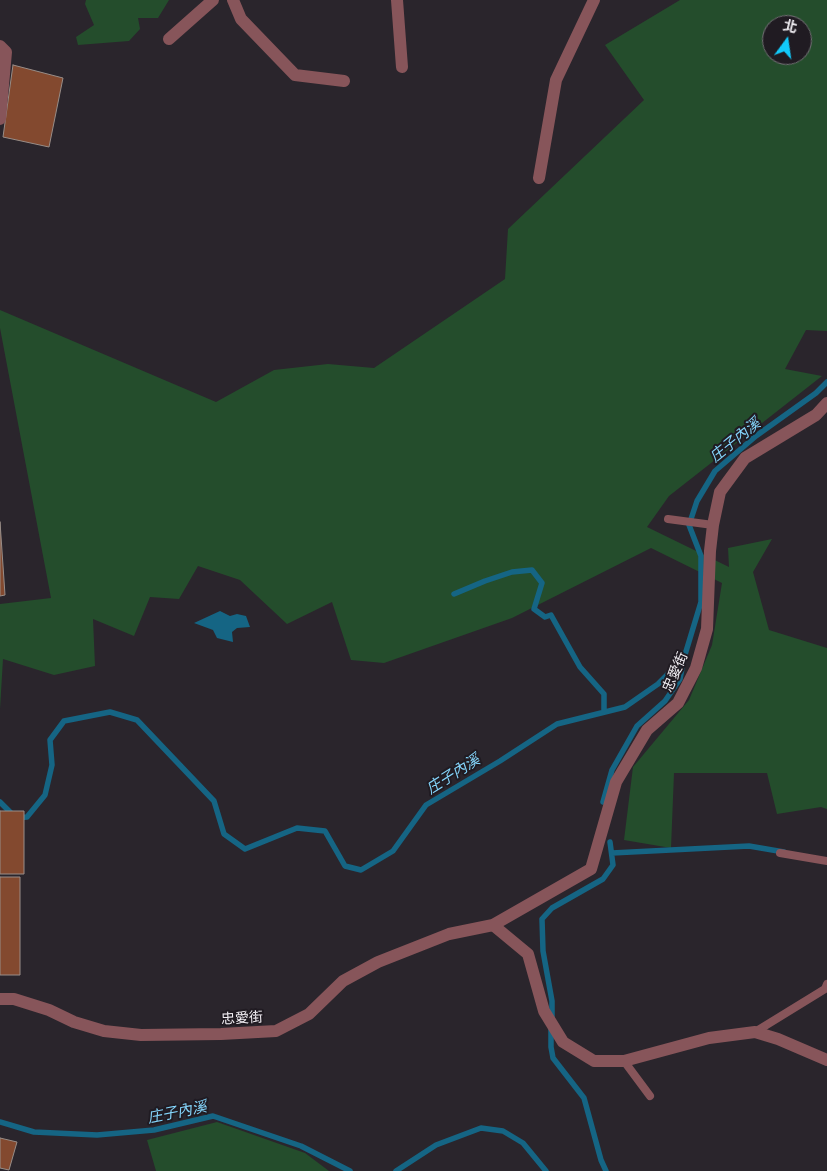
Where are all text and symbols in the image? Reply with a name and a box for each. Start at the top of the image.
north arrow [762,15,812,65]
text: 北 [782,16,799,36]
water label: 庄子內溪 [706,414,764,466]
street label: 忠愛街 [659,649,691,695]
water label: 庄子內溪 [423,750,483,798]
street label: 忠愛街 [221,1009,263,1027]
water label: 庄子內溪 [146,1097,208,1127]

